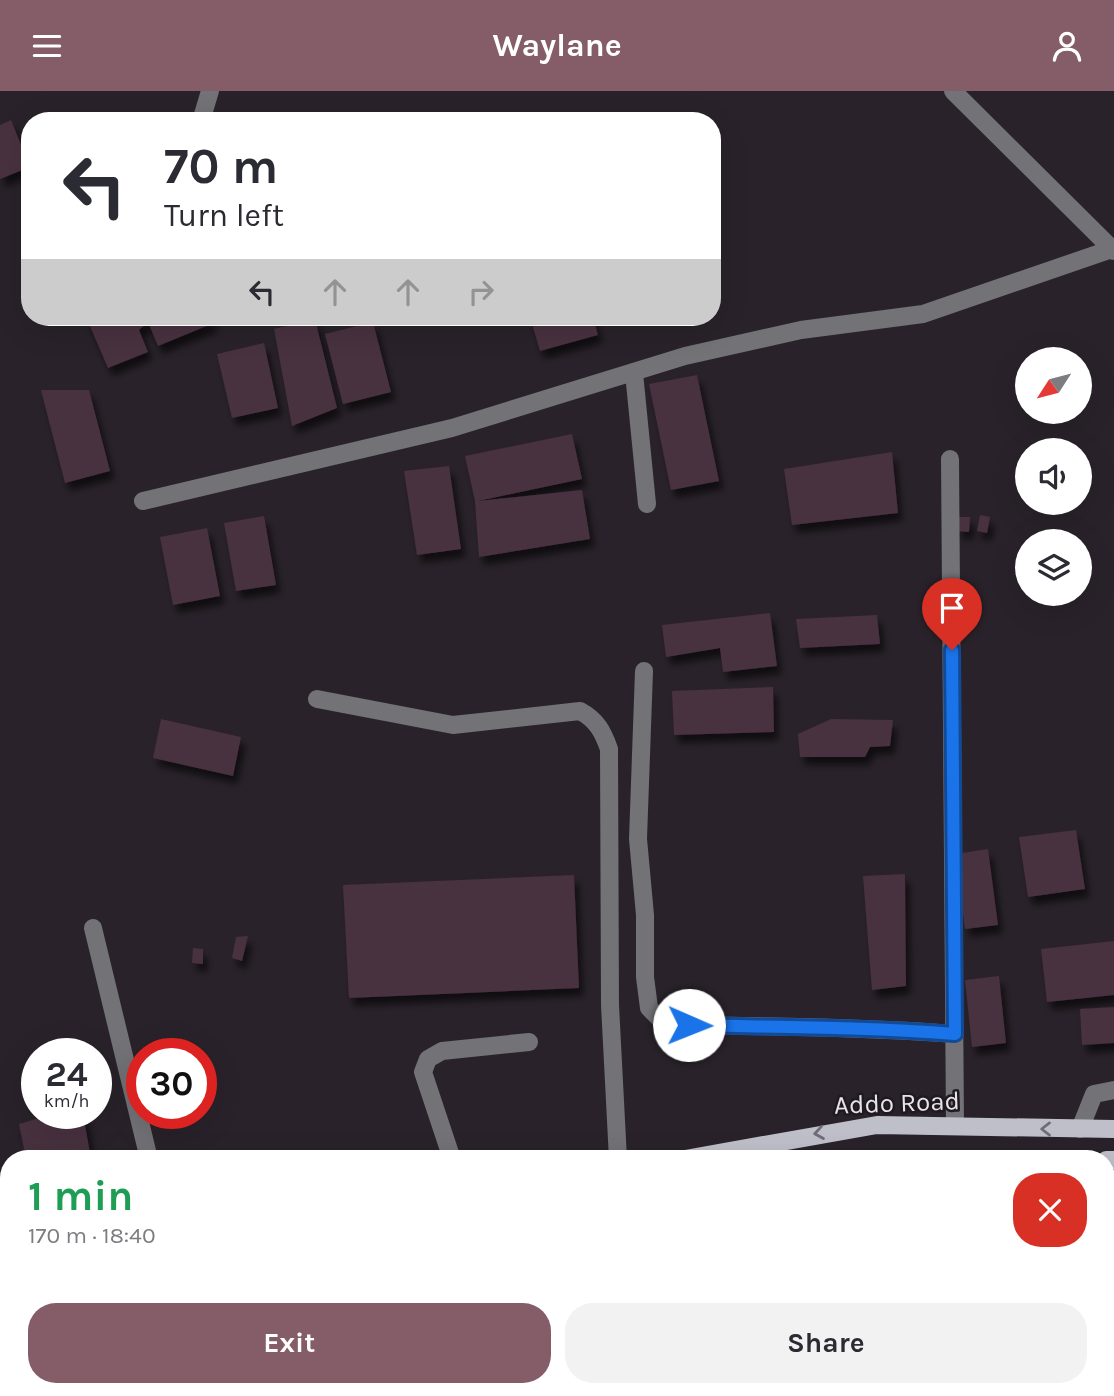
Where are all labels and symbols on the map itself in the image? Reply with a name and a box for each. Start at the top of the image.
north arrow [1015,347,1092,423]
pin [922,578,982,650]
position arrow [652,988,726,1062]
speed limit sign: 30 [126,1038,217,1129]
street label: Addo Road [834,1085,960,1121]
one-way arrow [1040,1121,1051,1137]
one-way arrow [813,1125,825,1140]

